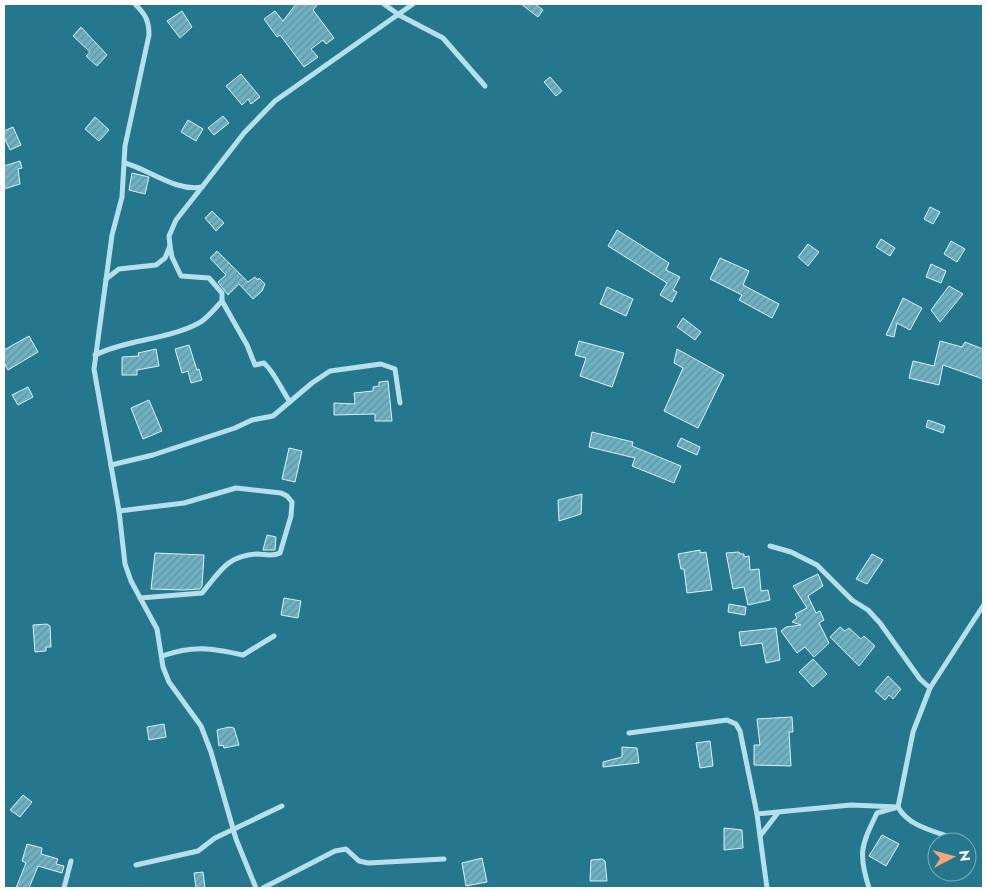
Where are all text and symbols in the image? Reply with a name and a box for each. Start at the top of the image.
north arrow [927,832,977,882]
text: N [954,849,975,862]

